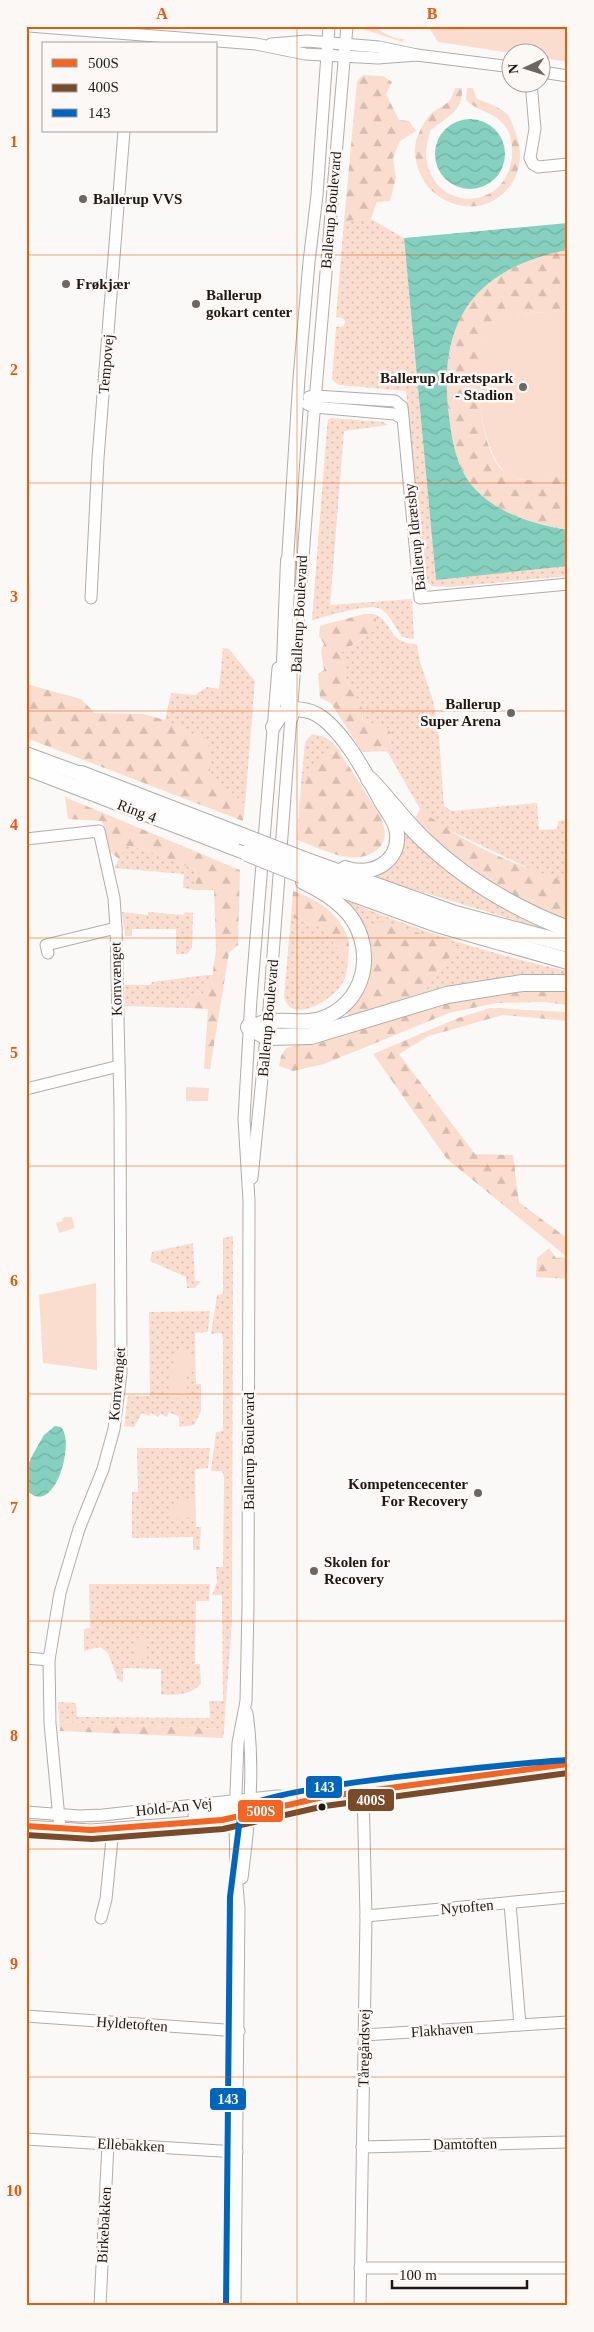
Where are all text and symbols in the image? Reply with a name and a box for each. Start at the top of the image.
text: A [156,5,168,22]
text: B [427,5,438,22]
legend [42,42,218,132]
north arrow [502,42,552,92]
text: 500S [88,55,119,71]
text: N [506,63,521,74]
text: 400S [88,79,119,95]
text: 143 [88,105,111,121]
text: 1 [10,133,18,150]
street label: Ballerup Boulevard [318,150,344,269]
place label: Ballerup VVS [93,191,182,207]
marker: Ballerup VVS [77,193,89,205]
place label: Frøkjær [76,276,130,292]
marker: Frøkjær [60,278,72,290]
place label: Ballerup gokart center [206,287,293,320]
marker: Ballerup gokart center [190,298,202,310]
street label: Tempovej [95,334,117,394]
text: 2 [10,361,18,378]
place label: Ballerup Idrætspark - Stadion [380,370,514,403]
marker: Ballerup Idrætspark - Stadion [517,381,529,393]
street label: Ballerup Idrætsby [401,482,429,591]
street label: Ballerup Boulevard [288,554,310,673]
text: 3 [10,588,18,605]
place label: Ballerup Super Arena [420,696,501,729]
marker: Ballerup Super Arena [505,707,517,719]
street label: Ring 4 [115,796,159,826]
text: 4 [10,816,18,833]
street label: Kornvænget [107,941,125,1016]
street label: Ballerup Boulevard [255,958,281,1077]
text: 5 [10,1044,18,1061]
text: 6 [10,1272,18,1289]
street label: Kornvænget [106,1346,128,1422]
street label: Ballerup Boulevard [241,1392,257,1510]
place label: Kompetencecenter For Recovery [348,1476,468,1509]
marker: Kompetencecenter For Recovery [472,1487,484,1499]
text: 7 [10,1499,18,1516]
place label: Skolen for Recovery [324,1554,391,1587]
marker: Skolen for Recovery [308,1565,320,1577]
text: 8 [10,1727,18,1744]
line badge: 143 [305,1775,343,1799]
text: 143 [314,1780,335,1795]
line badge: 400S [347,1788,395,1812]
text: 400S [357,1793,386,1808]
street label: Hold-An Vej [135,1795,213,1819]
line badge: 500S [237,1799,284,1823]
unlabelled marker [317,1802,327,1812]
text: 500S [247,1804,276,1819]
street label: Nytoften [440,1897,495,1917]
text: 9 [10,1955,18,1972]
street label: Tåregårdsvej [355,2009,373,2087]
street label: Hyldetoften [96,2014,169,2035]
street label: Flakhaven [410,2020,474,2040]
line badge: 143 [209,2087,247,2111]
text: 143 [218,2092,239,2107]
street label: Ellebakken [97,2135,166,2155]
street label: Damtoften [433,2135,498,2153]
text: 10 [6,2182,22,2199]
street label: Birkebakken [94,2186,114,2264]
scale bar [392,2257,526,2289]
text: 100 m [399,2267,437,2283]

